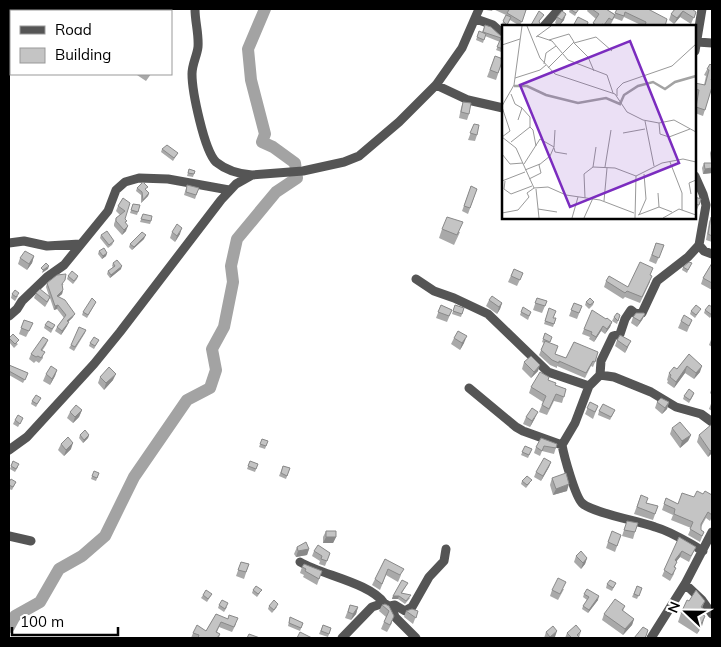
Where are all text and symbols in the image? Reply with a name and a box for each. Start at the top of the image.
legend [10,10,172,75]
text: Road [55,20,92,39]
inset map [502,25,696,219]
text: Building [55,45,111,64]
north arrow [661,587,711,637]
text: N [664,599,684,615]
scale bar [12,604,119,636]
text: 100 m [20,612,64,631]

